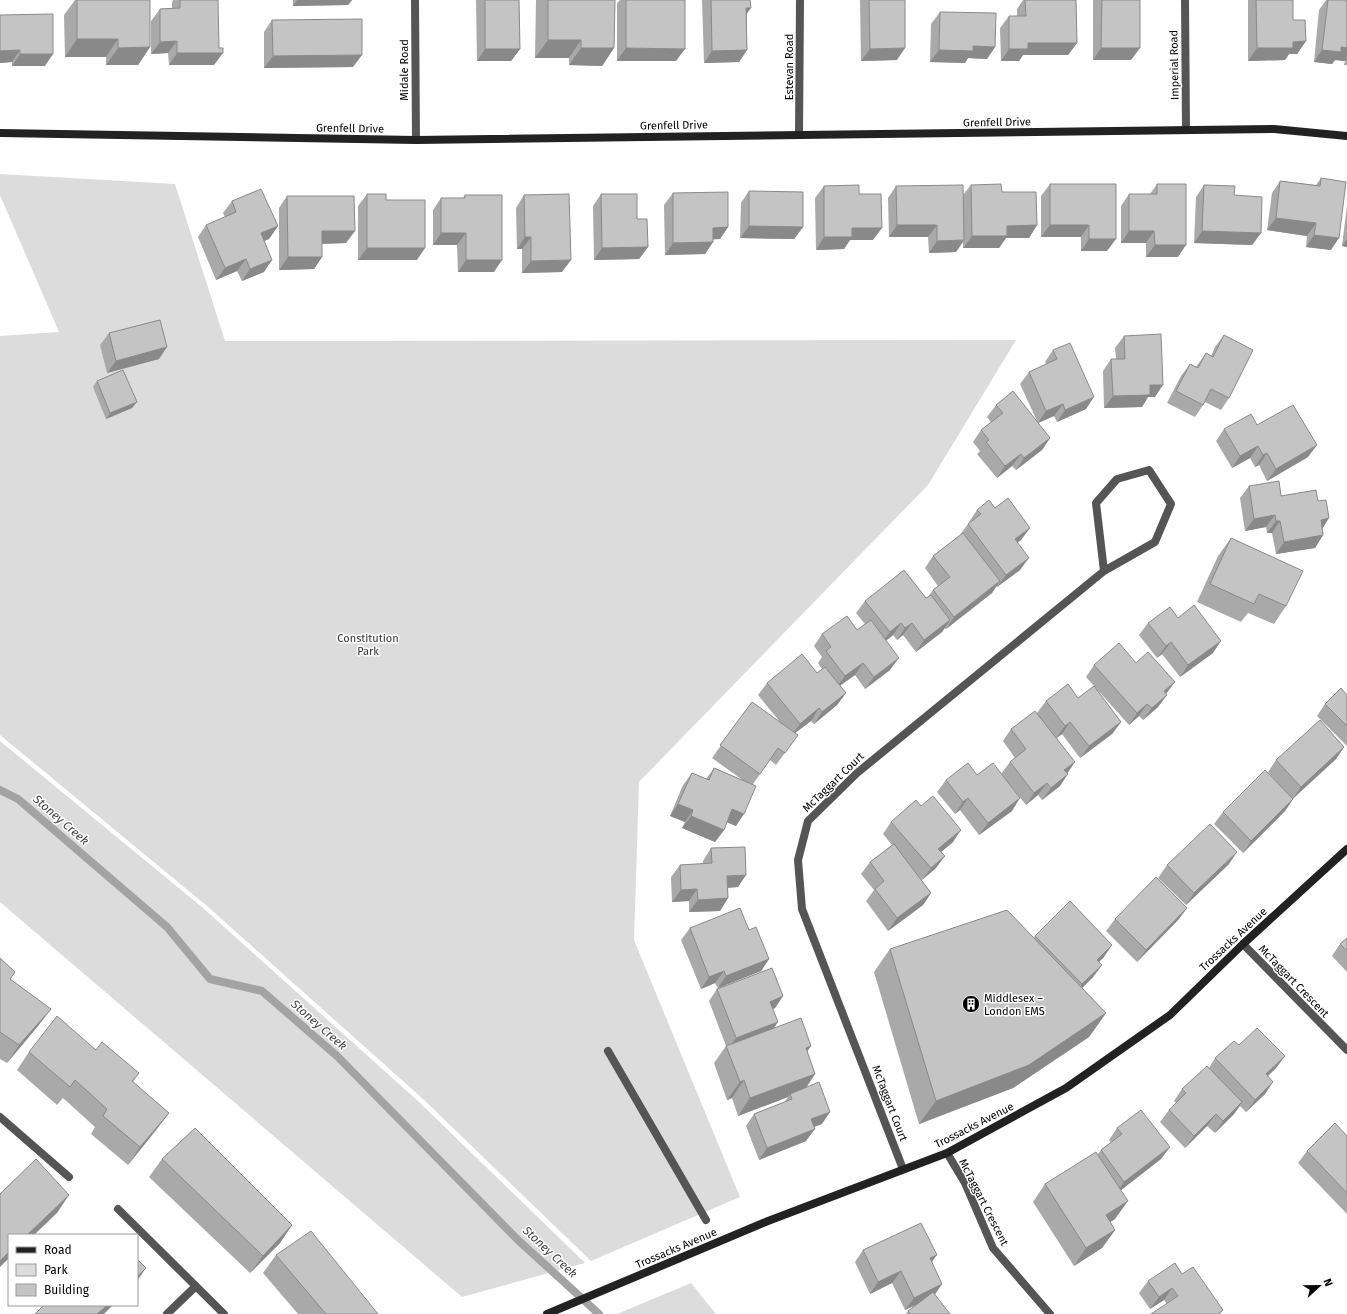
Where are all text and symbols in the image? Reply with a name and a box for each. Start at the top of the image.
street label: Imperial Road [1167,30,1182,100]
street label: Estevan Road [783,34,796,100]
street label: Midale Road [398,39,411,101]
street label: Grenfell Drive [963,115,1031,130]
street label: Grenfell Drive [640,118,708,133]
street label: Grenfell Drive [316,121,384,136]
park label: Constitution Park [337,632,399,658]
street label: McTaggart Court [800,750,867,815]
water label: Stoney Creek [30,791,92,848]
street label: Trossacks Avenue [1197,905,1270,974]
street label: McTaggart Crescent [1256,942,1332,1020]
place label: Middlesex – London EMS [984,992,1045,1018]
building icon: Middlesex – London EMS [961,994,981,1014]
water label: Stoney Creek [288,996,350,1053]
street label: McTaggart Court [869,1063,910,1143]
street label: Trossacks Avenue [932,1100,1016,1151]
street label: McTaggart Crescent [956,1157,1011,1248]
water label: Stoney Creek [519,1223,580,1281]
street label: Trossacks Avenue [634,1225,719,1271]
legend [8,1234,138,1306]
text: Road [44,1243,72,1257]
text: Park [44,1263,68,1277]
north arrow [1299,1266,1339,1306]
text: N [1320,1277,1335,1288]
text: Building [44,1283,90,1297]

